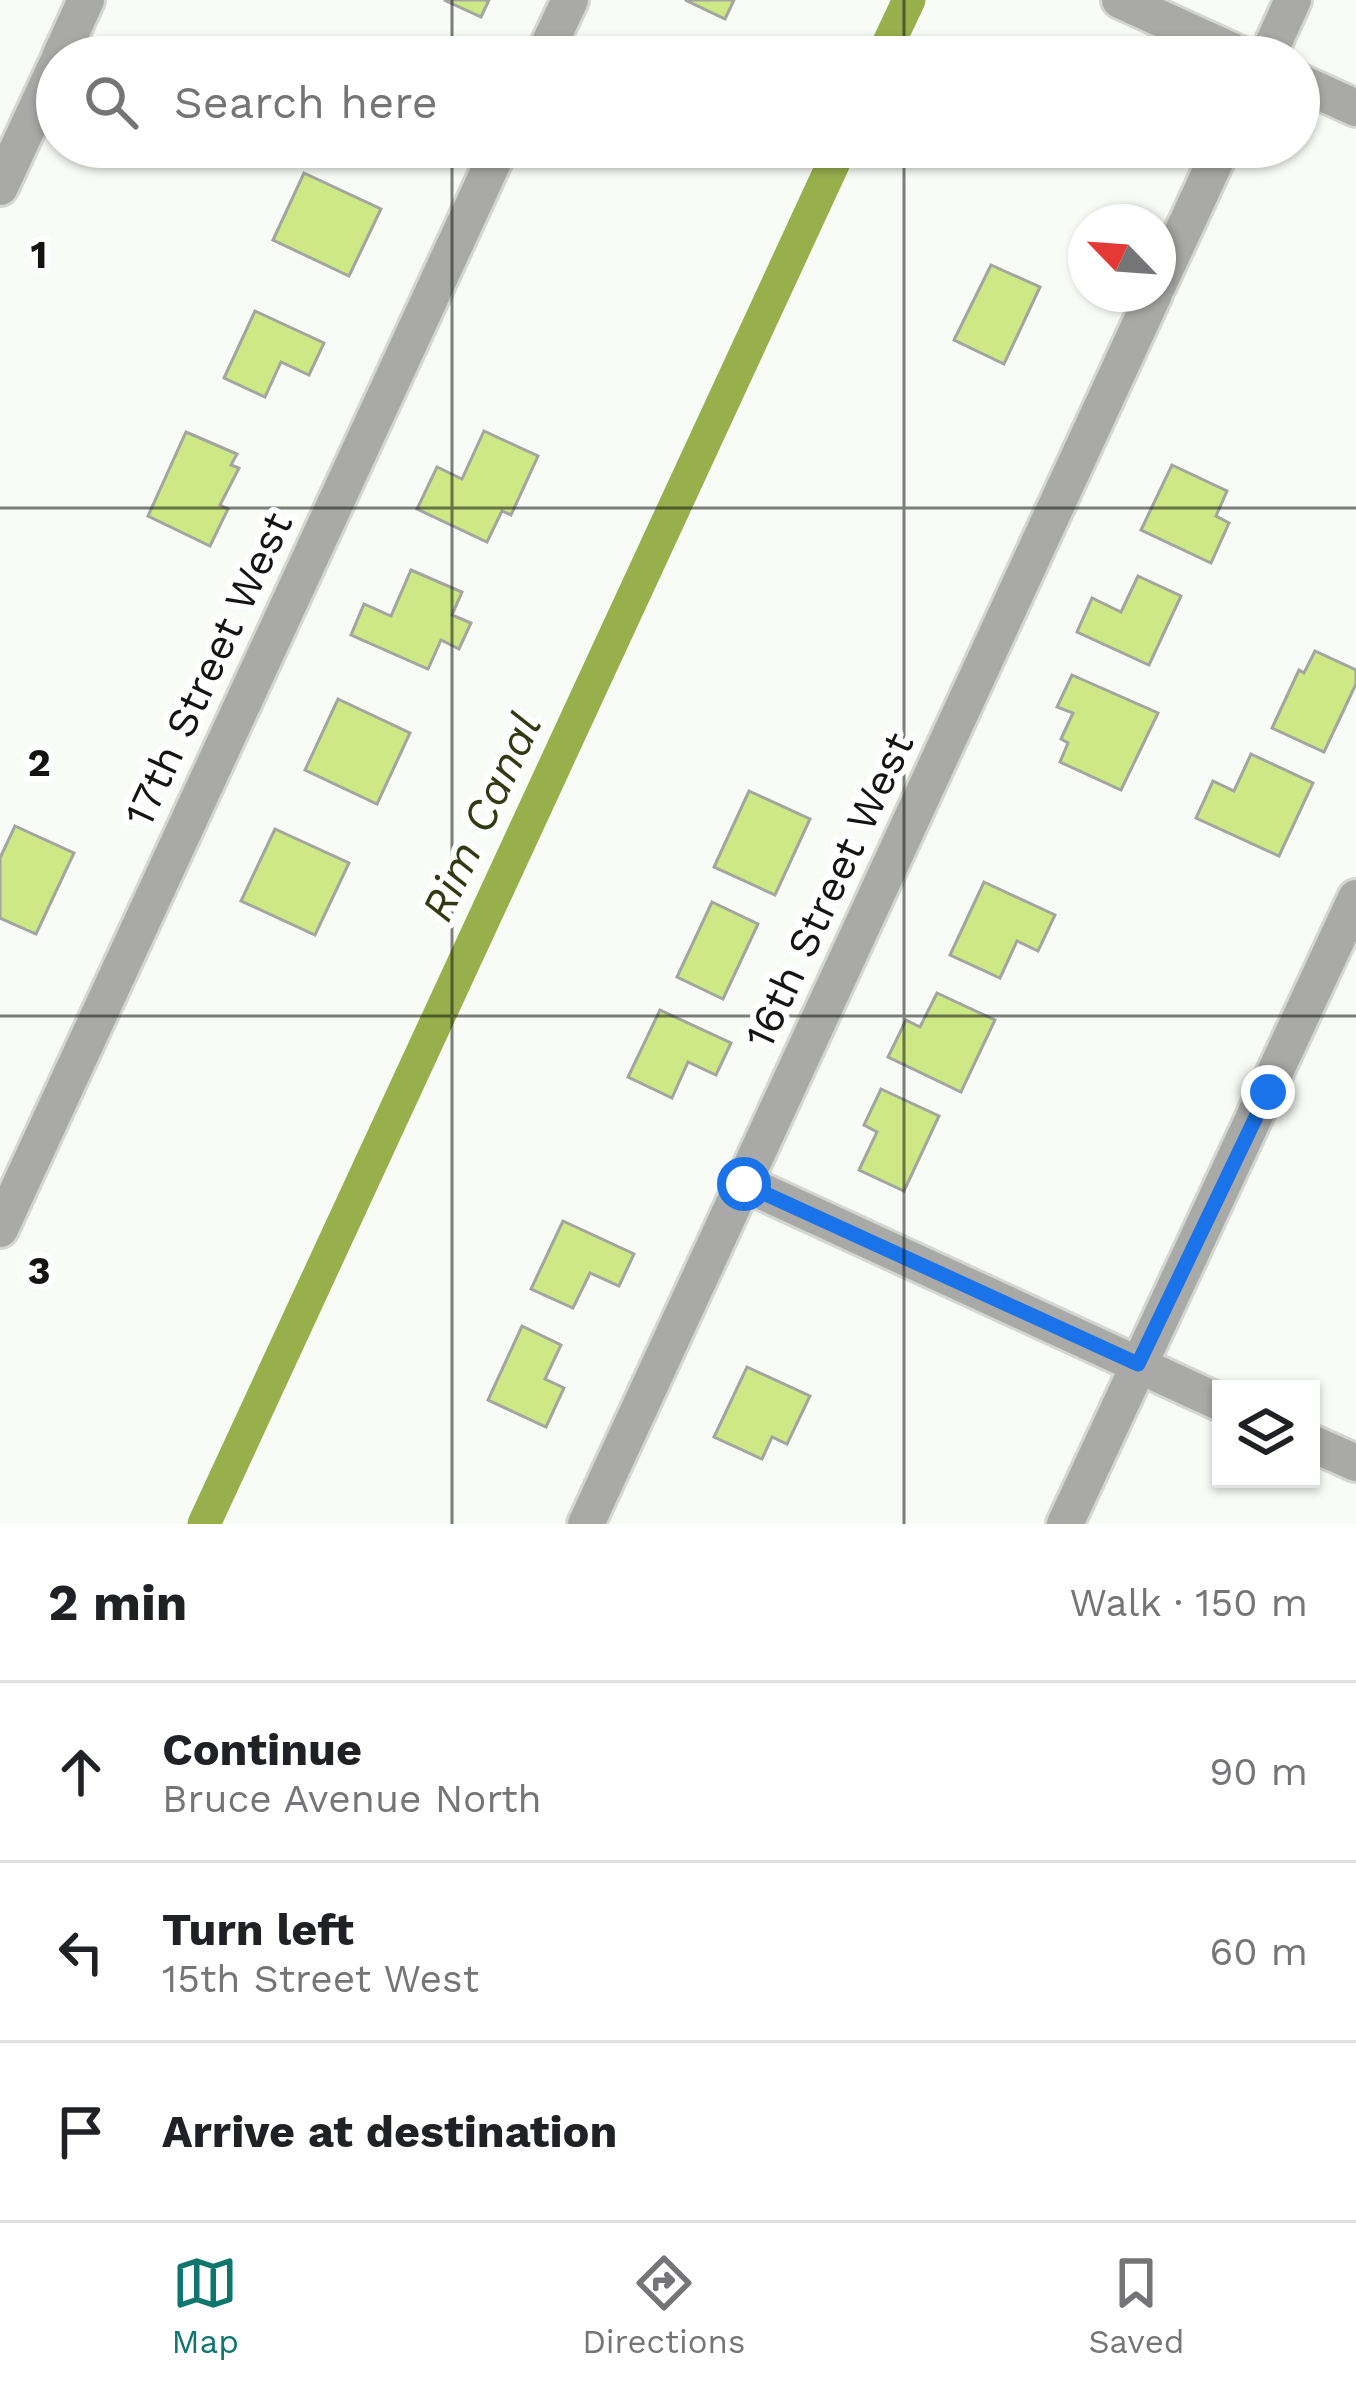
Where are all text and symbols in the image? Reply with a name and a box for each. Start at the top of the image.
search box [36,36,1320,168]
icon: search [78,69,144,135]
text: Search here [174,76,438,129]
north arrow [1068,204,1176,312]
text: 1 [31,232,47,277]
street label: 17th Street West [114,504,302,834]
water label: Rim Canal [410,705,552,929]
street label: 16th Street West [734,724,924,1056]
text: 2 [27,740,51,785]
route end [1241,1065,1295,1119]
route start [717,1157,771,1211]
text: 3 [27,1248,51,1293]
map controls [1212,1380,1320,1488]
button: layers [1212,1380,1320,1488]
text: 2 min [48,1573,187,1632]
text: Walk · 150 m [1070,1580,1308,1625]
text: Continue [162,1723,362,1776]
icon: ahead [48,1739,114,1805]
text: 90 m [1209,1749,1308,1794]
text: Bruce Avenue North [162,1776,542,1821]
text: Turn left [162,1903,354,1956]
icon: left [48,1919,114,1985]
text: 60 m [1210,1929,1308,1974]
text: 15th Street West [162,1956,479,2001]
icon: arrive [48,2099,114,2165]
text: Arrive at destination [162,2105,617,2158]
tab: Map [172,2250,239,2361]
tab: Directions [582,2250,745,2361]
tab: Saved [1089,2250,1184,2361]

